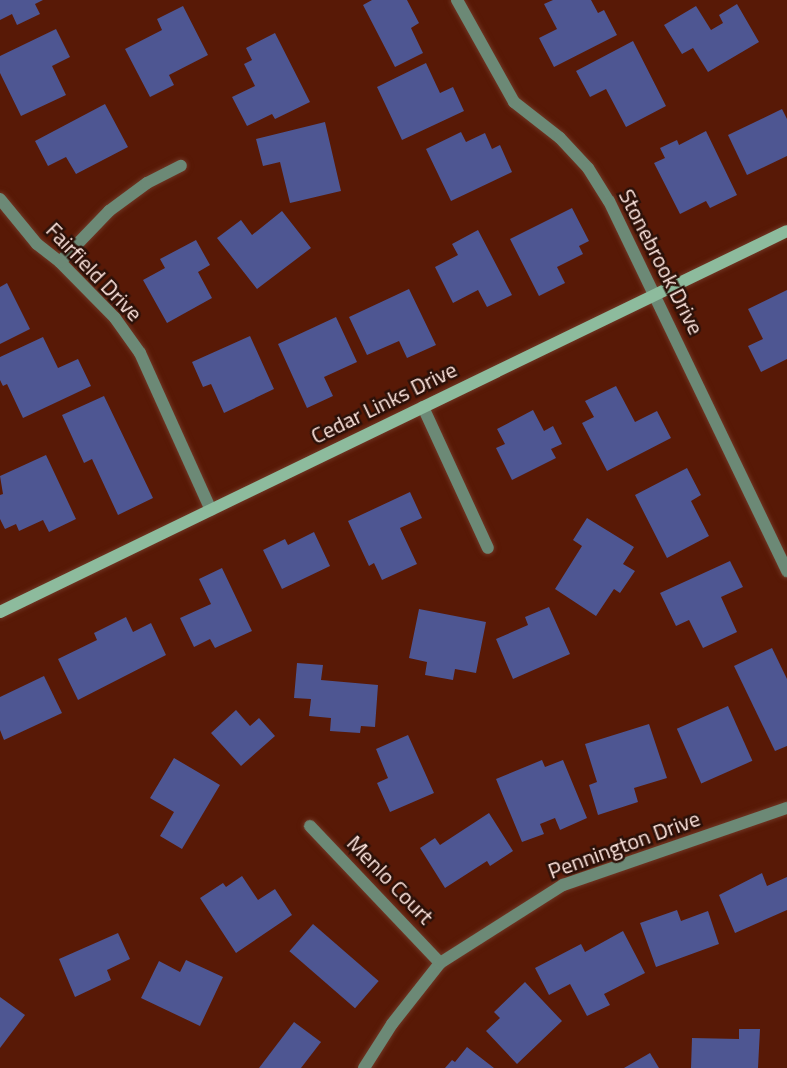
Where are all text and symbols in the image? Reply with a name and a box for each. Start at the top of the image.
street label: Stonebrook Drive [613,185,709,339]
street label: Fairfield Drive [40,217,148,327]
street label: Cedar Links Drive [307,356,461,450]
street label: Pennington Drive [544,805,704,885]
street label: Menlo Court [341,830,439,930]

